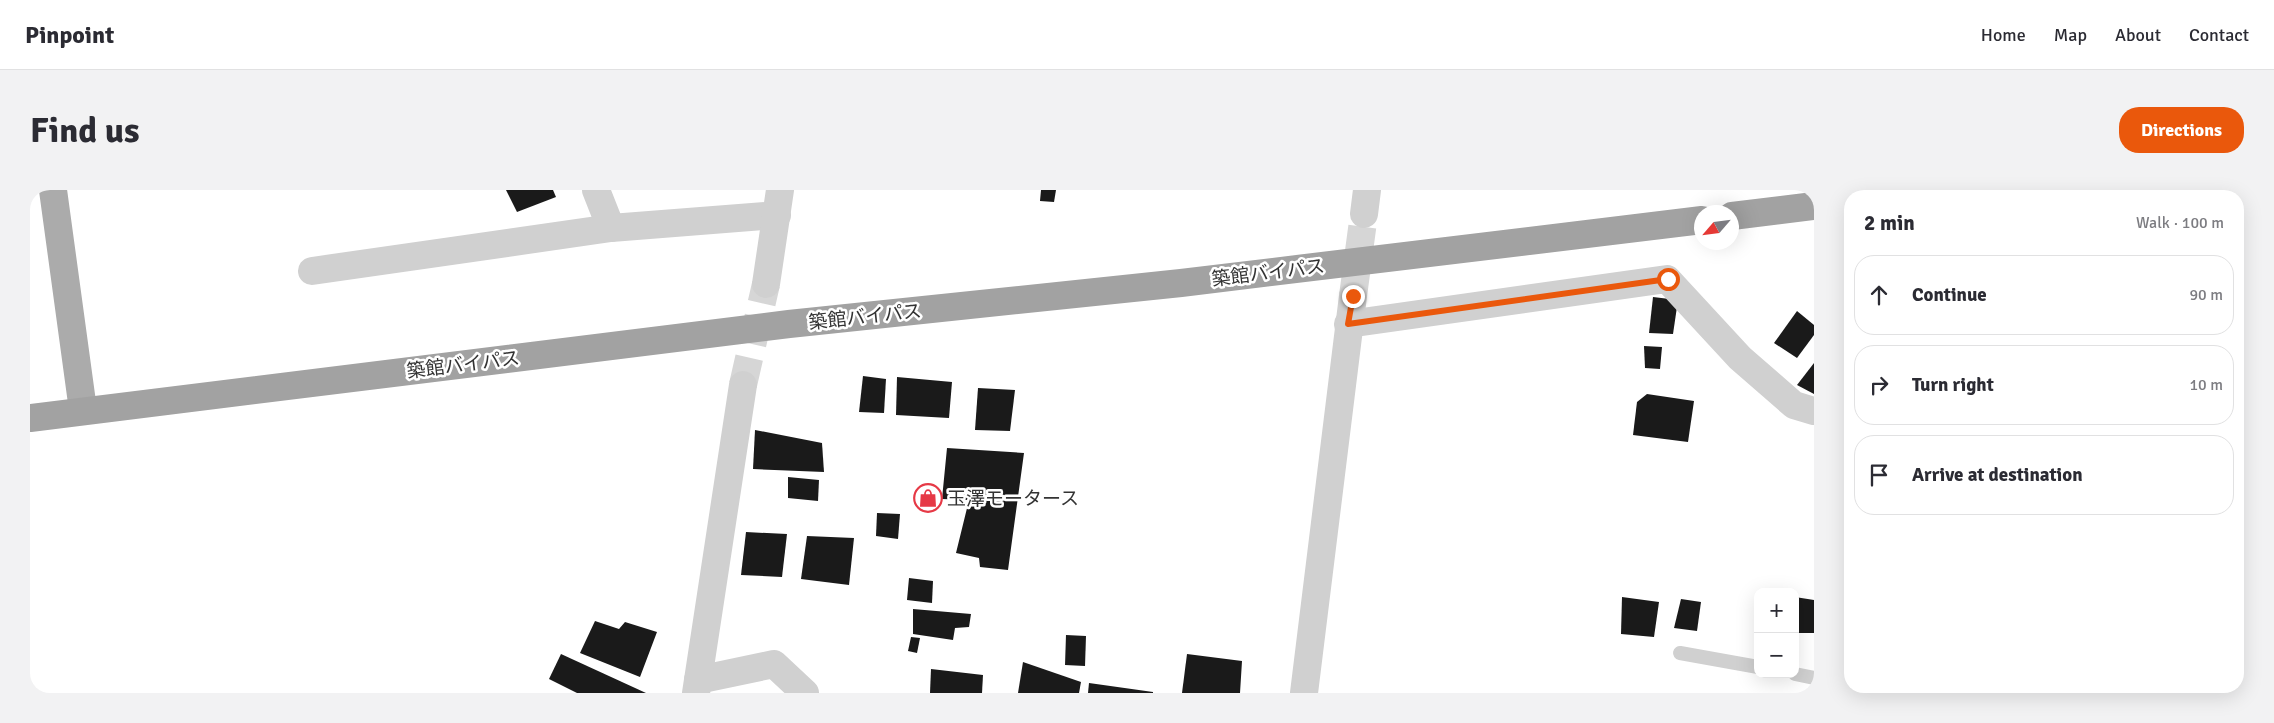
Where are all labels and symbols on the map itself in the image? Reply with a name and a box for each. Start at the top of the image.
north arrow [1694,205,1739,250]
street label: 築館バイパス [1210,254,1326,292]
route start [1657,268,1680,291]
route end [1342,285,1365,308]
street label: 築館バイパス [807,299,923,335]
street label: 築館バイパス [405,346,521,384]
shop icon: 玉澤モータース [913,483,943,513]
place label: 玉澤モータース [947,487,1079,511]

